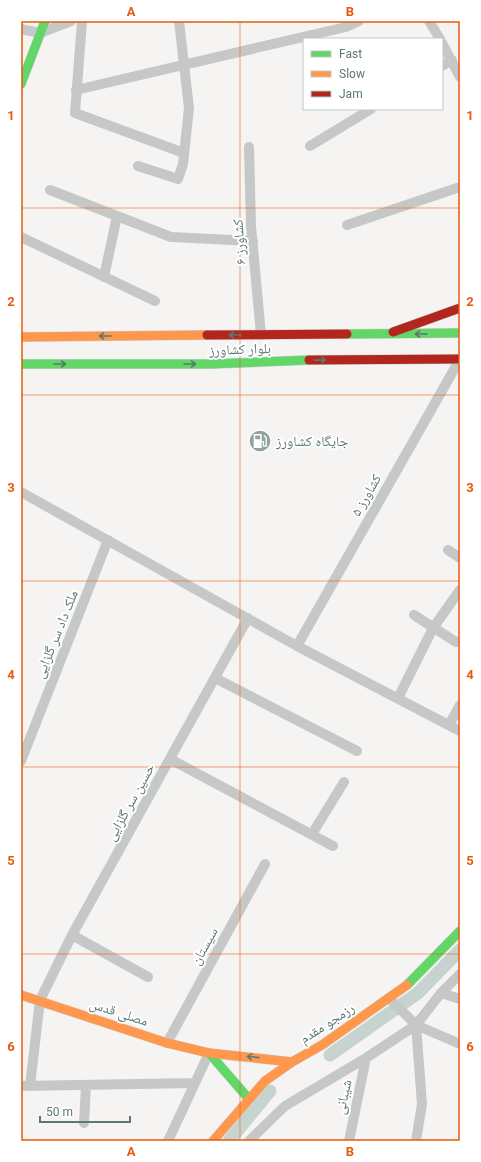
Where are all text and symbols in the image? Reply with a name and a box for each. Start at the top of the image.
text: A [127,4,136,19]
text: B [346,4,354,19]
legend [303,38,443,110]
text: Fast [339,47,362,61]
text: Slow [339,67,365,81]
text: Jam [339,87,363,101]
text: 1 [7,108,15,123]
text: 1 [466,108,474,123]
street label: کشاورز ۶ [229,218,250,265]
text: 2 [7,294,15,309]
text: 2 [466,294,474,309]
one-way arrow [415,330,428,338]
one-way arrow [229,331,242,339]
one-way arrow [99,332,112,340]
street label: بلوار کشاورز [208,340,271,359]
one-way arrow [313,356,326,364]
one-way arrow [53,360,66,368]
one-way arrow [183,360,196,368]
fuel station icon: جایگاه کشاورز [247,428,273,454]
place label: جایگاه کشاورز [275,433,348,450]
street label: کشاورز ۵ [348,471,385,519]
text: 3 [7,480,15,495]
text: 3 [466,480,474,495]
street label: ملک داد سر گلزایی [31,588,82,681]
text: 4 [7,667,15,682]
text: 4 [466,667,474,682]
street label: حسین سر گلزایی [102,760,159,844]
text: 5 [7,853,15,868]
text: 5 [466,853,474,868]
street label: سیستان [187,924,222,968]
street label: مصلی قدس [87,995,150,1030]
street label: رزمجو مقدم [297,999,358,1048]
text: 6 [7,1039,15,1054]
text: 6 [466,1039,474,1054]
one-way arrow [247,1054,260,1061]
street label: شیبانی [331,1078,355,1116]
scale bar [40,1098,130,1124]
text: 50 m [46,1105,73,1119]
text: A [127,1144,136,1159]
text: B [346,1144,354,1159]

